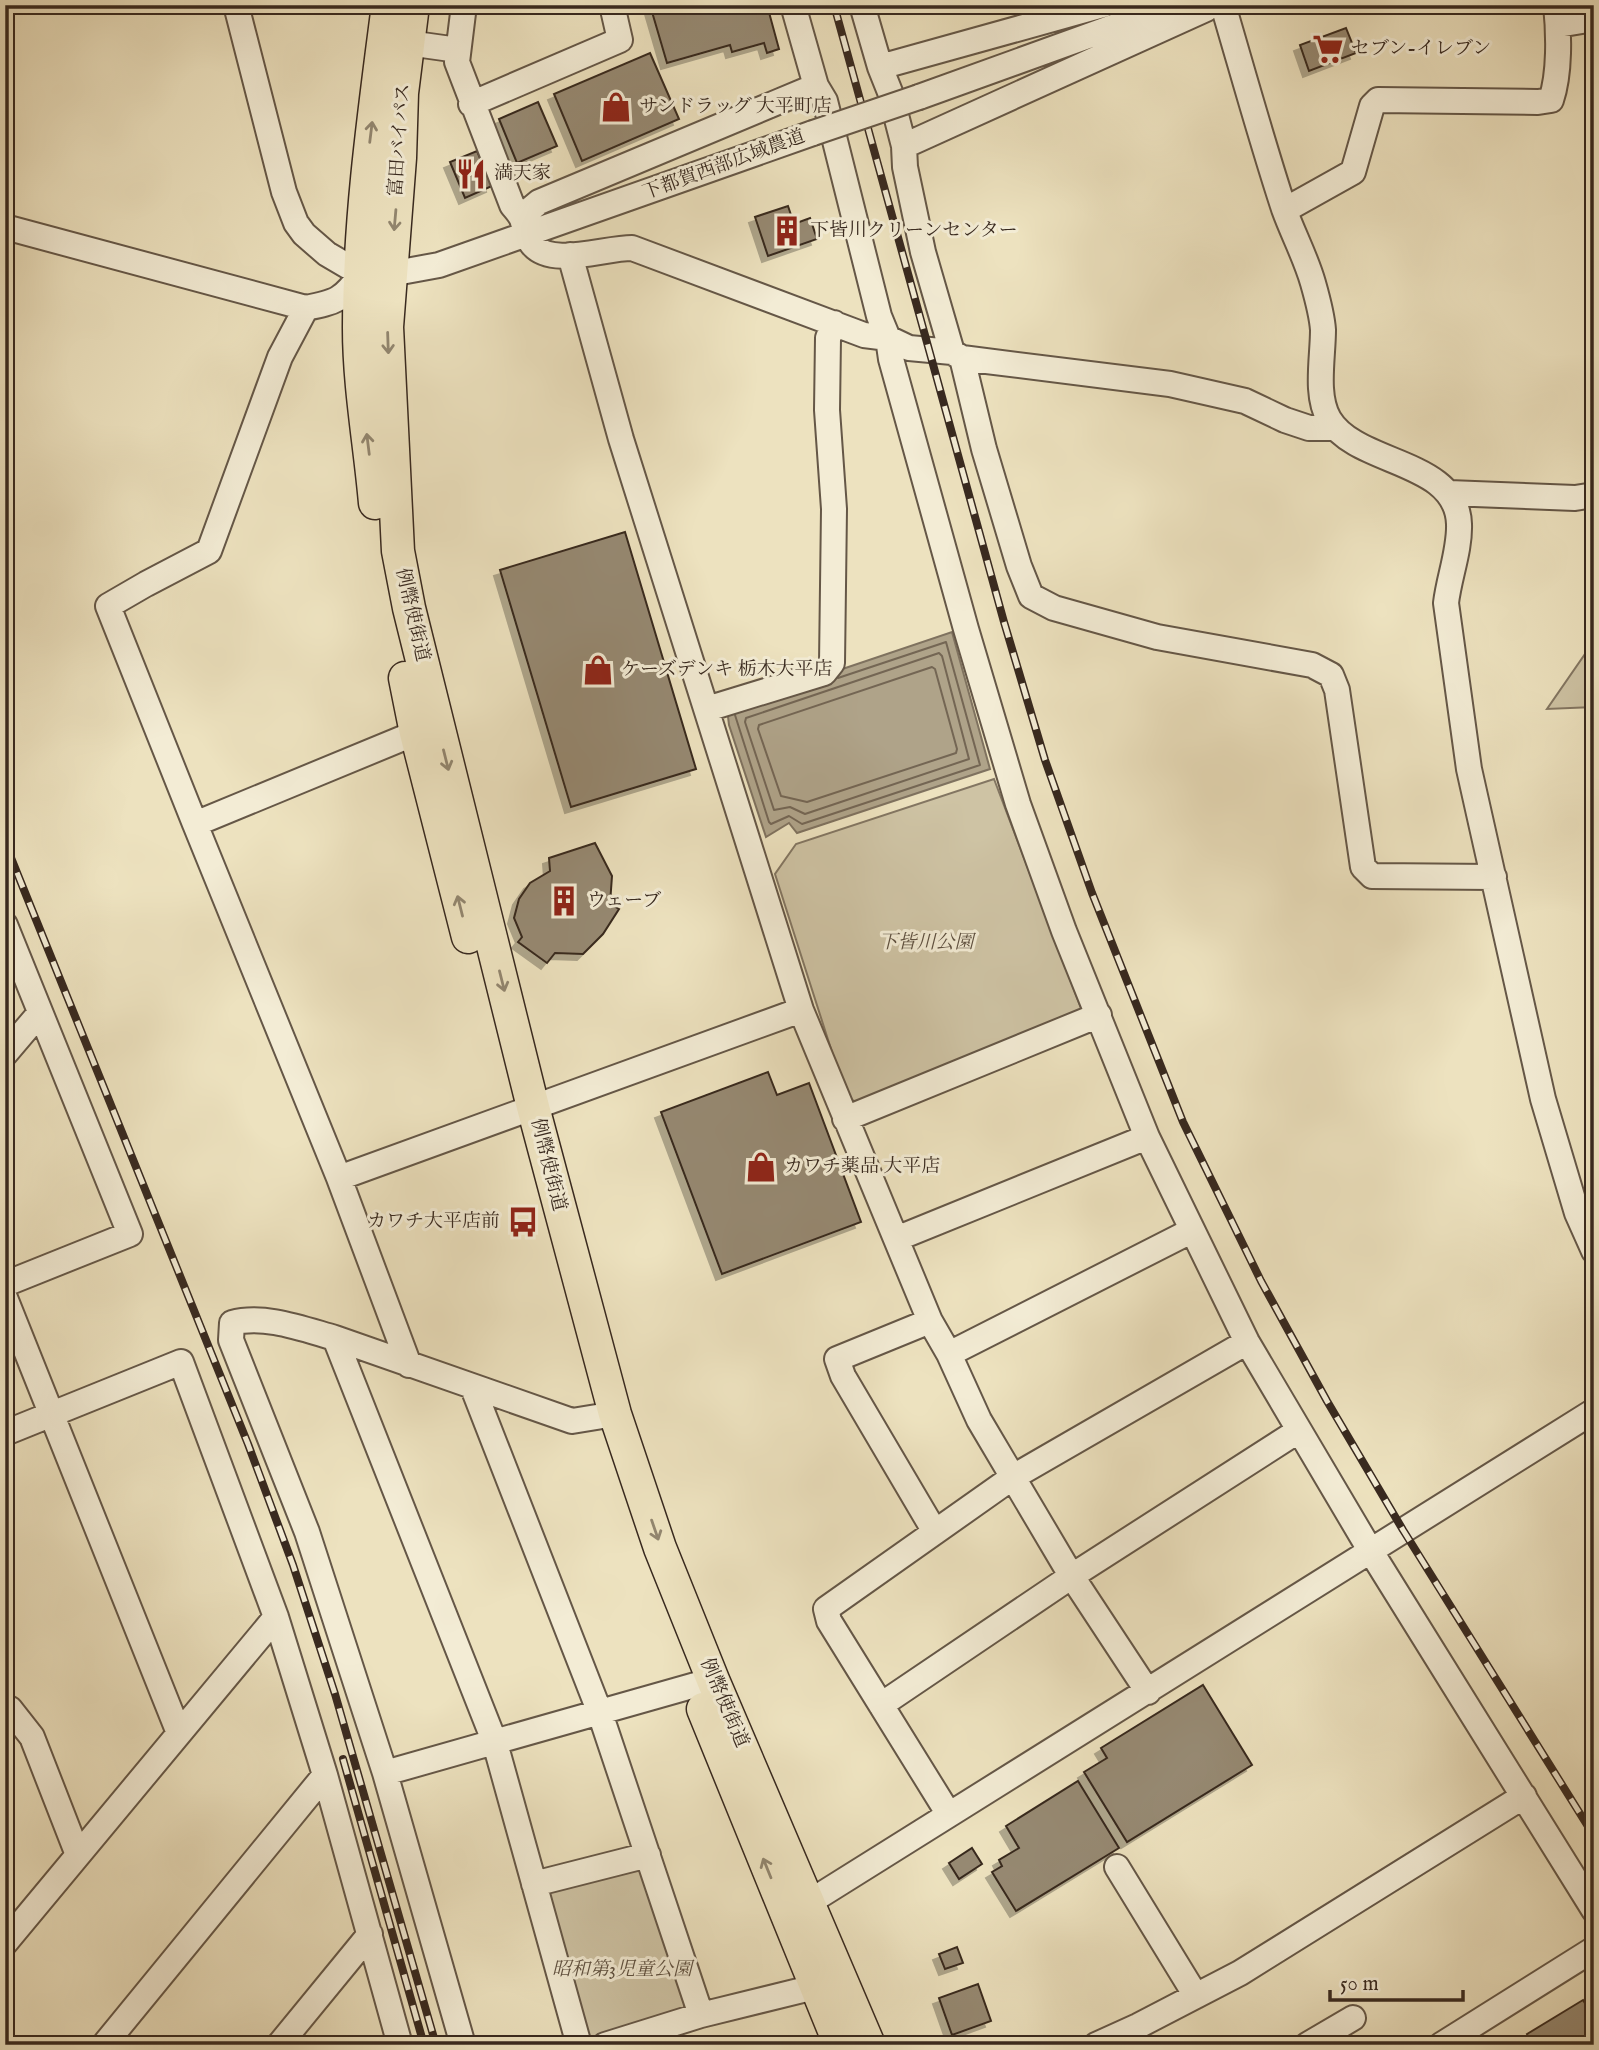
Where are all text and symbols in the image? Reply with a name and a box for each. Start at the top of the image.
supermarket icon: セブン-イレブン [1311,32,1345,66]
place label: セブン-イレブン [1351,37,1491,61]
street label: 富田バイパス [384,82,416,198]
shop icon: サンドラッグ 大平町店 [599,90,633,124]
place label: サンドラッグ 大平町店 [639,95,832,119]
one-way arrow [365,122,378,144]
street label: 下都賀西部広域農道 [640,124,808,206]
restaurant icon: 満天家 [454,157,488,191]
place label: 満天家 [494,162,551,186]
one-way arrow [388,208,401,230]
building icon: 下皆川クリーンセンター [770,214,804,248]
place label: 下皆川クリーンセンター [810,219,1018,243]
one-way arrow [381,331,395,354]
one-way arrow [361,433,374,455]
street label: 例幣使街道 [390,566,434,664]
shop icon: ケーズデンキ 栃木大平店 [581,653,615,687]
place label: ケーズデンキ 栃木大平店 [621,658,832,682]
one-way arrow [440,748,453,771]
building icon: ウェーブ [547,884,581,918]
place label: ウェーブ [587,889,661,913]
one-way arrow [453,895,466,918]
park label: 下皆川公園 [878,931,976,955]
one-way arrow [496,969,509,992]
street label: 例幣使街道 [525,1116,571,1214]
shop icon: カワチ薬品 大平店 [744,1150,778,1184]
place label: カワチ薬品 大平店 [784,1155,940,1179]
bus stop icon: カワチ大平店前 [506,1205,540,1239]
place label: カワチ大平店前 [367,1210,500,1234]
one-way arrow [649,1519,662,1541]
street label: 例幣使街道 [694,1655,754,1751]
one-way arrow [759,1858,772,1880]
park label: 昭和第3児童公園 [552,1958,695,1982]
scale bar [1330,1959,1462,2003]
text: 50 m [1340,1971,1379,1998]

